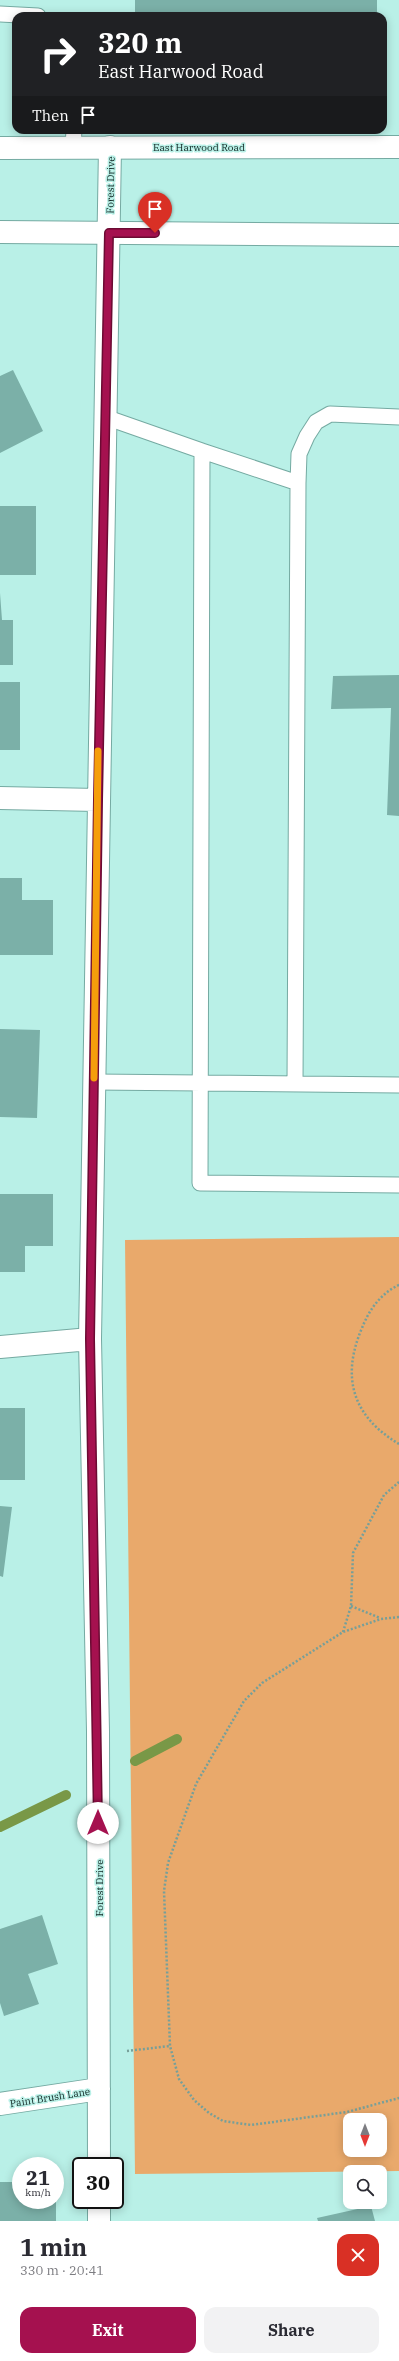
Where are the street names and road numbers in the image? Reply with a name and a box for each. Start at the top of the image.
street label: East Harwood Road [153,141,245,154]
street label: Forest Drive [104,156,117,214]
street label: Forest Drive [93,1859,106,1917]
street label: Paint Brush Lane [9,2085,91,2110]

